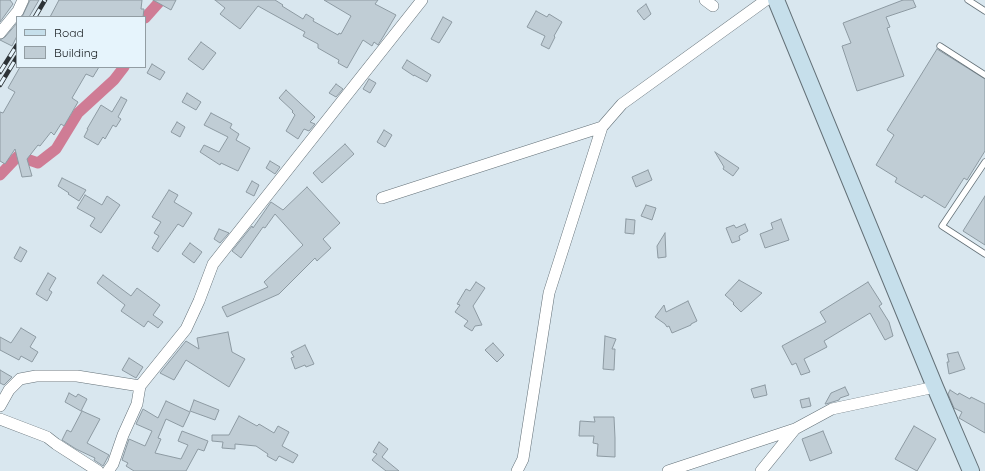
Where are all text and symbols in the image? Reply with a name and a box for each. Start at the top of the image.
legend [16,16,146,68]
text: Road [54,25,84,40]
text: Building [54,45,98,60]

